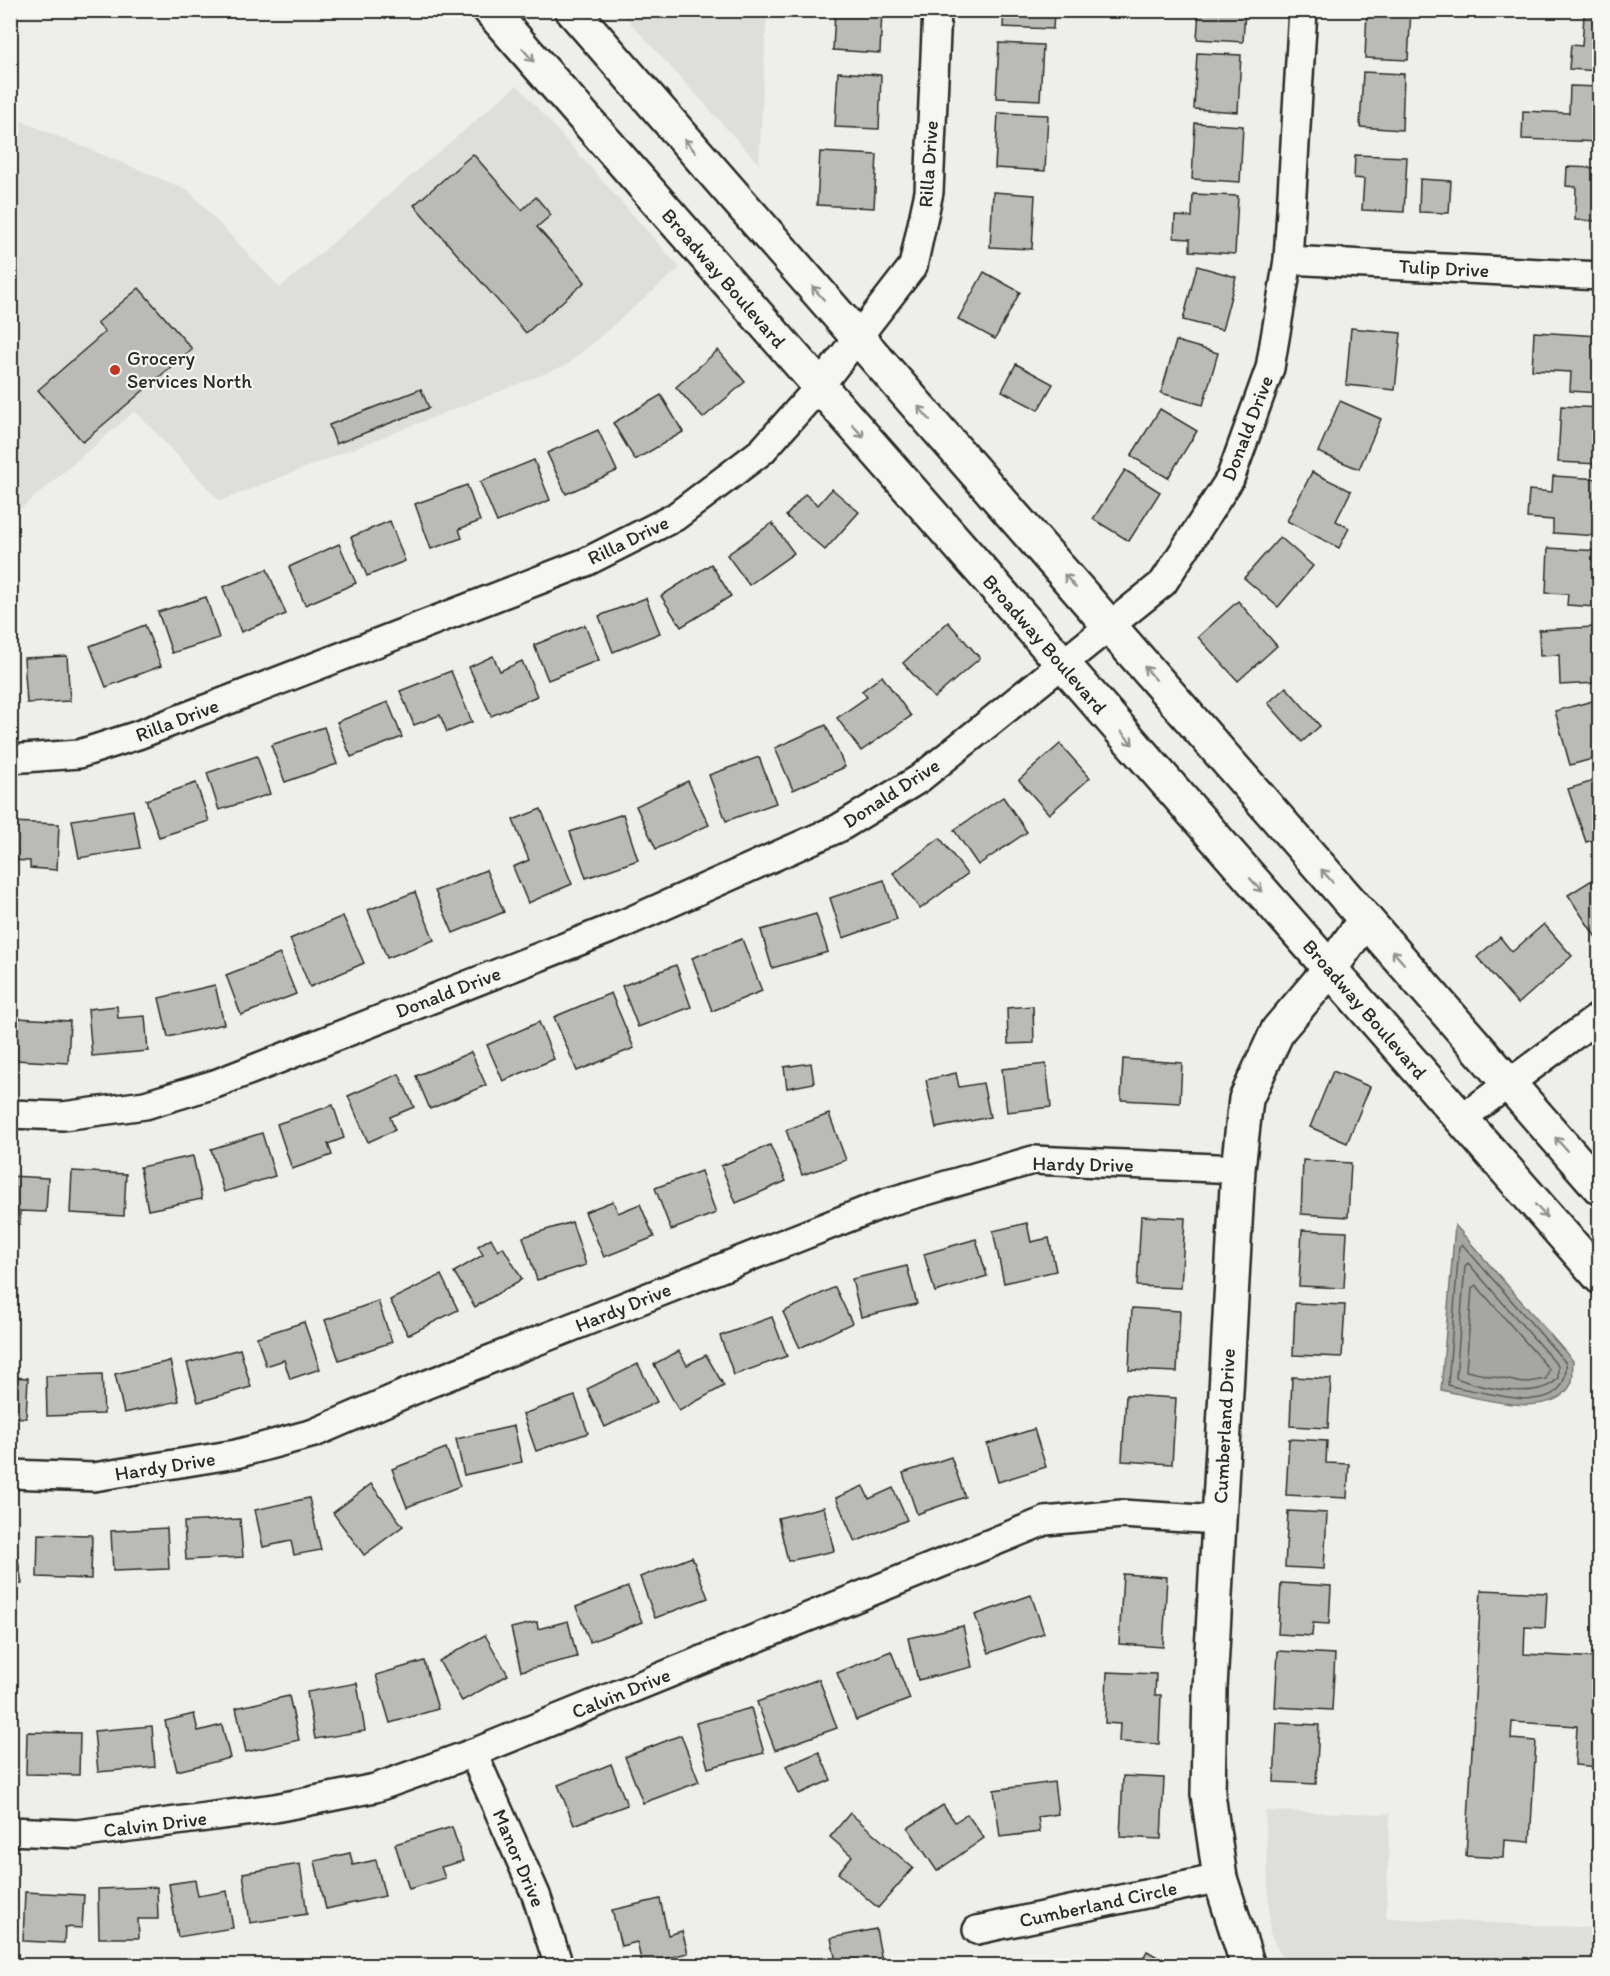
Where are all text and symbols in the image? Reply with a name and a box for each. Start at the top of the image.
one-way arrow [521,47,535,62]
street label: Rilla Drive [913,120,943,208]
one-way arrow [683,139,697,154]
street label: Broadway Boulevard [657,203,791,353]
street label: Tulip Drive [1398,254,1490,282]
one-way arrow [812,285,825,301]
place label: Grocery Services North [127,346,252,393]
marker: Grocery Services North [108,363,122,377]
street label: Donald Drive [1216,372,1278,484]
one-way arrow [917,406,931,421]
one-way arrow [851,423,865,438]
street label: Rilla Drive [583,510,673,570]
street label: Broadway Boulevard [978,569,1112,719]
one-way arrow [1063,574,1077,589]
one-way arrow [1143,666,1157,681]
street label: Rilla Drive [132,693,222,747]
one-way arrow [1120,730,1134,745]
street label: Donald Drive [838,753,944,833]
one-way arrow [1320,869,1334,884]
one-way arrow [1249,877,1263,892]
street label: Broadway Boulevard [1298,934,1432,1084]
one-way arrow [1391,950,1405,965]
street label: Donald Drive [392,961,504,1023]
one-way arrow [1554,1137,1568,1152]
street label: Hardy Drive [1032,1151,1134,1177]
one-way arrow [1534,1203,1548,1218]
street label: Hardy Drive [572,1277,674,1337]
street label: Cumberland Drive [1208,1348,1240,1504]
street label: Hardy Drive [113,1446,217,1486]
street label: Calvin Drive [568,1662,674,1724]
street label: Manor Drive [488,1805,550,1911]
street label: Calvin Drive [102,1806,208,1842]
street label: Cumberland Circle [1017,1876,1179,1932]

